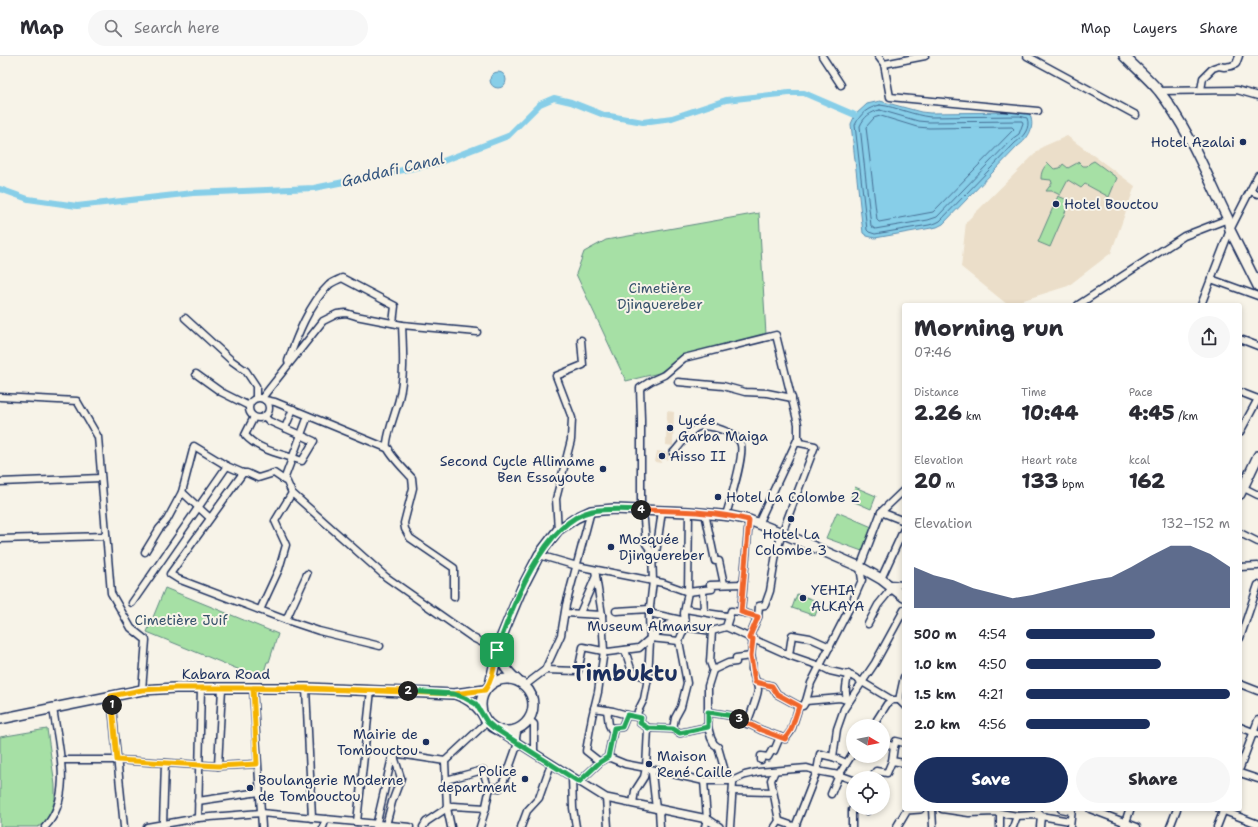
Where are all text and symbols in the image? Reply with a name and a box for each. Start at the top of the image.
search box [88,10,368,46]
text: Map [20,15,64,40]
icon: search [102,17,124,39]
text: Search here [134,18,220,38]
text: Map [1081,19,1111,37]
text: Layers [1133,19,1177,37]
text: Share [1199,19,1238,37]
place label: Hotel Azalai [1151,133,1235,151]
marker: Hotel Azalai [1238,137,1248,147]
water label: Gaddafi Canal [339,148,447,192]
place label: Hotel Bouctou [1064,195,1159,213]
marker: Hotel Bouctou [1051,199,1061,209]
park label: Cimetière Djinguereber [617,279,703,313]
text: Morning run [914,314,1064,343]
button: share [1188,316,1230,358]
text: 07:46 [914,344,952,361]
text: Distance [914,385,959,400]
text: Time [1021,385,1047,400]
text: Pace [1129,385,1153,400]
text: 2.26 [914,400,962,426]
text: 10:44 [1021,400,1079,426]
text: 4:45 [1129,400,1175,426]
text: km [962,409,981,424]
text: /km [1175,409,1198,424]
place label: Lycée Garba Maiga [678,411,768,445]
marker: Lycée Garba Maiga [665,423,675,433]
place label: Aisso II [670,447,726,465]
marker: Aisso II [657,451,667,461]
place label: Second Cycle Allimame Ben Essayoute [440,452,595,486]
text: Elevation [914,453,963,468]
text: Heart rate [1021,453,1077,468]
text: kcal [1129,453,1150,468]
marker: Second Cycle Allimame Ben Essayoute [598,464,608,474]
text: 20 [914,468,942,494]
text: 133 [1021,468,1058,494]
text: 162 [1129,468,1165,494]
text: m [942,477,955,492]
text: bpm [1058,477,1084,492]
place label: Hotel La Colombe 2 [726,488,860,506]
marker: Hotel La Colombe 2 [713,492,723,502]
pin: 4 [631,500,651,520]
text: 4 [637,502,645,517]
marker: Hotel La Colombe 3 [786,514,796,524]
text: Elevation [914,515,972,532]
text: 132–152 m [1162,515,1230,532]
place label: Hotel La Colombe 3 [755,525,827,559]
place label: Mosquée Djinguereber [619,530,705,564]
marker: Mosquée Djinguereber [606,542,616,552]
place label: YEHIA ALKAYA [811,581,864,615]
marker: YEHIA ALKAYA [798,593,808,603]
marker: Museum Almansur [645,606,655,616]
park label: Cimetière Juif [135,611,228,629]
place label: Museum Almansur [587,617,713,635]
text: 500 m [914,626,957,643]
text: 4:54 [978,626,1007,643]
pin [480,633,514,667]
icon: arrive [486,639,508,661]
text: 1.0 km [914,656,956,673]
text: 4:50 [978,656,1007,673]
district label: Timbuktu [572,659,678,688]
street label: Kabara Road [182,665,270,683]
pin: 2 [398,681,418,701]
text: 2 [404,683,412,698]
text: 1.5 km [914,686,956,703]
text: 4:21 [978,686,1003,703]
pin: 1 [102,695,122,715]
text: 1 [109,697,115,712]
pin: 3 [729,709,749,729]
text: 3 [735,711,743,726]
text: 2.0 km [914,716,960,733]
text: 4:56 [978,716,1007,733]
north arrow [846,719,890,763]
map controls [846,719,890,815]
place label: Mairie de Tombouctou [337,725,418,759]
marker: Mairie de Tombouctou [421,737,431,747]
place label: Maison René Caille [657,747,733,781]
button: Save [914,757,1068,803]
button: Share [1076,757,1230,803]
marker: Maison René Caille [644,759,654,769]
place label: Police department [438,762,517,796]
place label: Boulangerie Moderne de Tombouctou [258,771,404,805]
button: locate [846,771,890,815]
marker: Police department [520,774,530,784]
marker: Boulangerie Moderne de Tombouctou [245,783,255,793]

